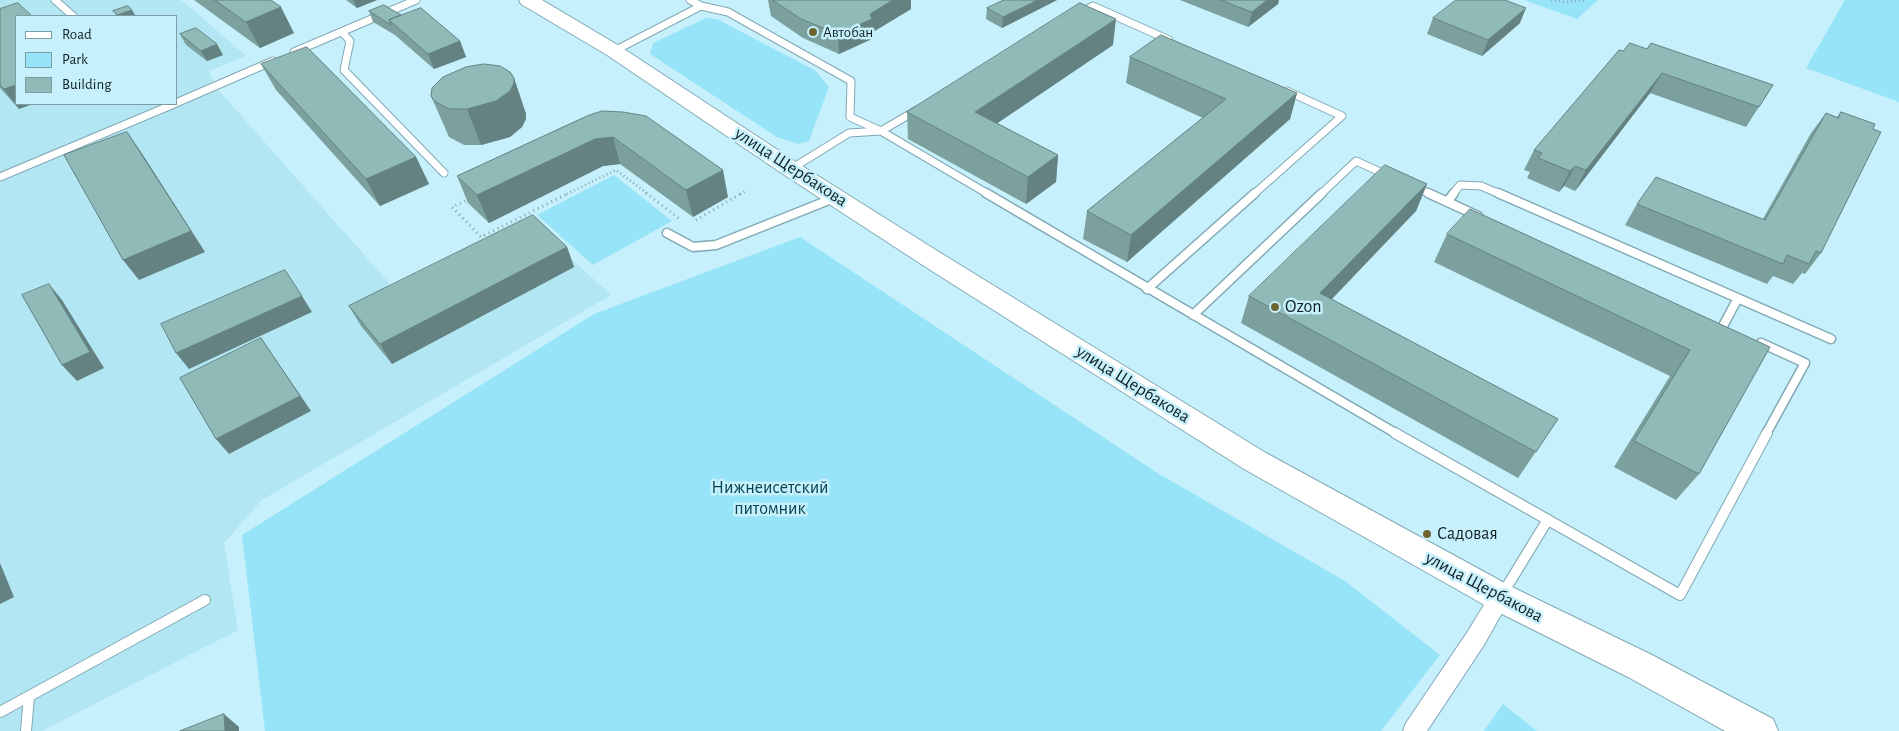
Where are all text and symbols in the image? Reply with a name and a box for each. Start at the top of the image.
legend [15,15,178,105]
place label: Автобан [823,23,873,41]
marker: Автобан [807,26,819,38]
text: Road [62,27,92,42]
text: Park [62,52,88,67]
text: Building [62,77,112,92]
street label: улица Щербакова [730,122,852,212]
place label: Ozon [1285,296,1322,318]
marker: Ozon [1269,301,1281,313]
street label: улица Щербакова [1072,340,1194,428]
park label: Нижнеисетский питомник [711,477,829,520]
place label: Садовая [1437,523,1498,545]
marker: Садовая [1421,528,1433,540]
street label: улица Щербакова [1421,547,1547,627]

